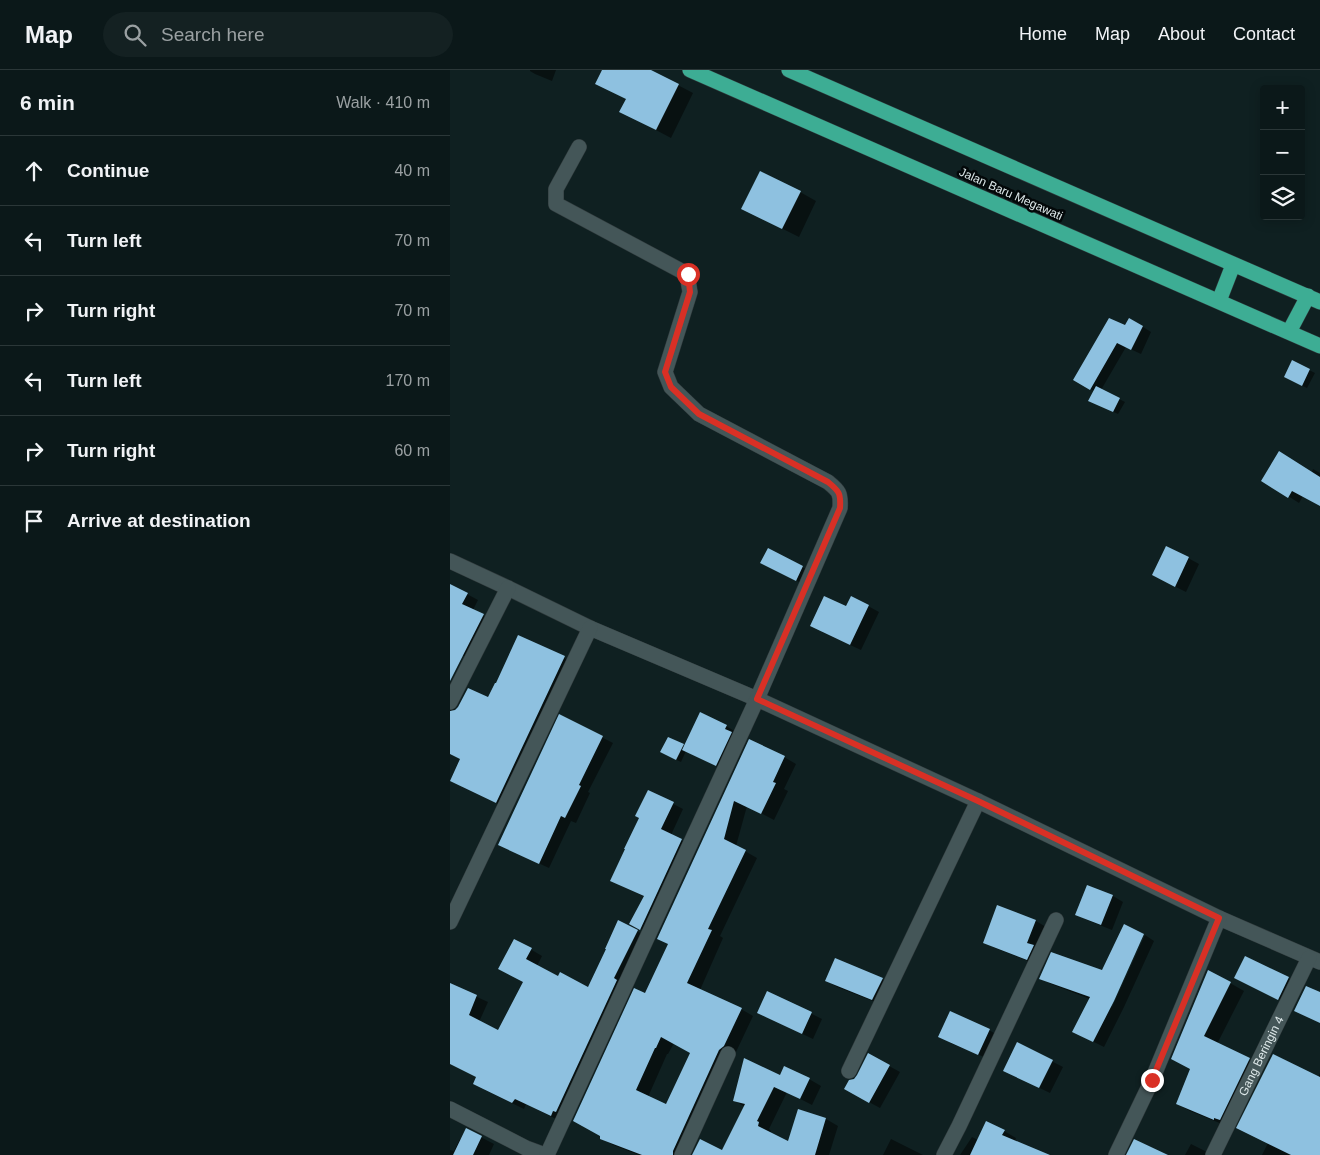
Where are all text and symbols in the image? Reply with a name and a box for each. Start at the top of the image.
search box [103,12,453,57]
text: Map [25,21,73,48]
icon: search [121,21,149,49]
text: Search here [161,24,265,45]
text: Home [1019,24,1067,44]
text: Map [1095,24,1130,44]
text: About [1158,24,1205,44]
text: Contact [1233,24,1295,44]
map controls [1260,85,1305,220]
button: + [1260,85,1305,130]
text: 6 min [20,91,75,114]
text: Walk · 410 m [336,94,430,111]
button: − [1260,130,1305,175]
icon: ahead [20,157,48,185]
text: Continue [67,160,149,181]
text: 40 m [394,162,430,179]
street label: Jalan Baru Megawati [957,165,1065,223]
button: layers [1260,175,1305,220]
icon: left [20,227,48,255]
text: Turn left [67,230,142,251]
text: 70 m [394,232,430,249]
route start [677,263,700,286]
icon: right [20,297,48,325]
text: Turn right [67,300,155,321]
text: 70 m [394,302,430,319]
icon: left [20,367,48,395]
text: Turn left [67,370,142,391]
text: 170 m [386,372,430,389]
icon: right [20,437,48,465]
text: Turn right [67,440,155,461]
text: 60 m [394,442,430,459]
icon: arrive [20,507,48,535]
text: Arrive at destination [67,510,251,531]
street label: Gang Beringin 4 [1236,1014,1287,1098]
route end [1141,1069,1164,1092]

